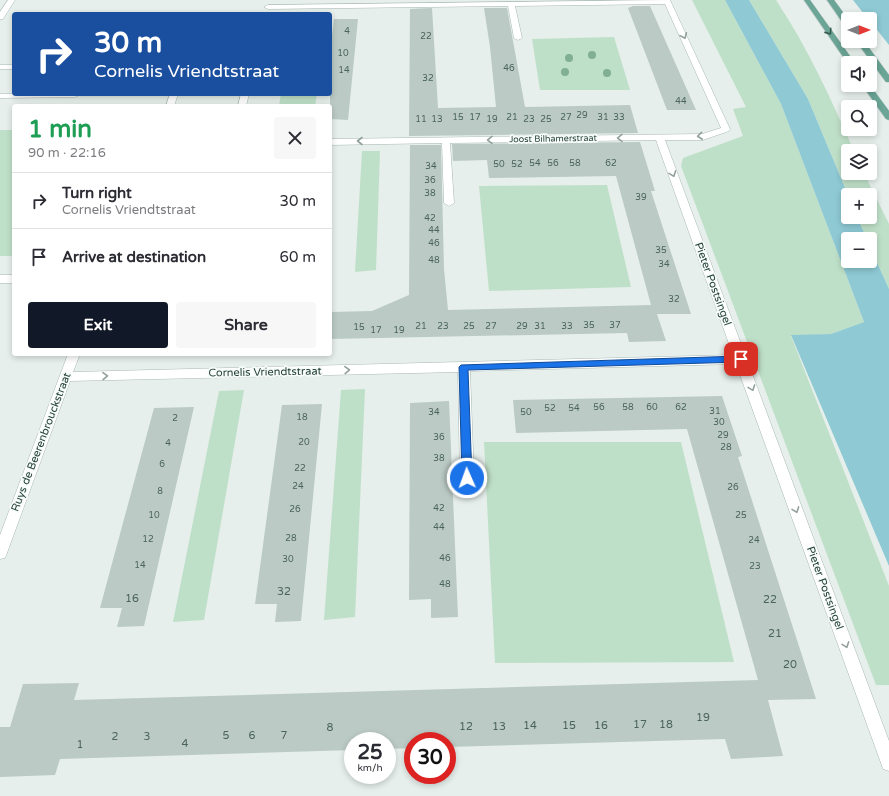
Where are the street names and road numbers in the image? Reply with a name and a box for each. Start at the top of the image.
street label: Joost Bilhamerstraat [509,133,598,145]
street label: Pieter Postsingel [692,241,734,327]
street label: Cornelis Vriendtstraat [208,365,322,379]
street label: Ruys de Beerenbrouckstraat [8,371,74,513]
street label: Pieter Postsingel [804,545,846,631]

